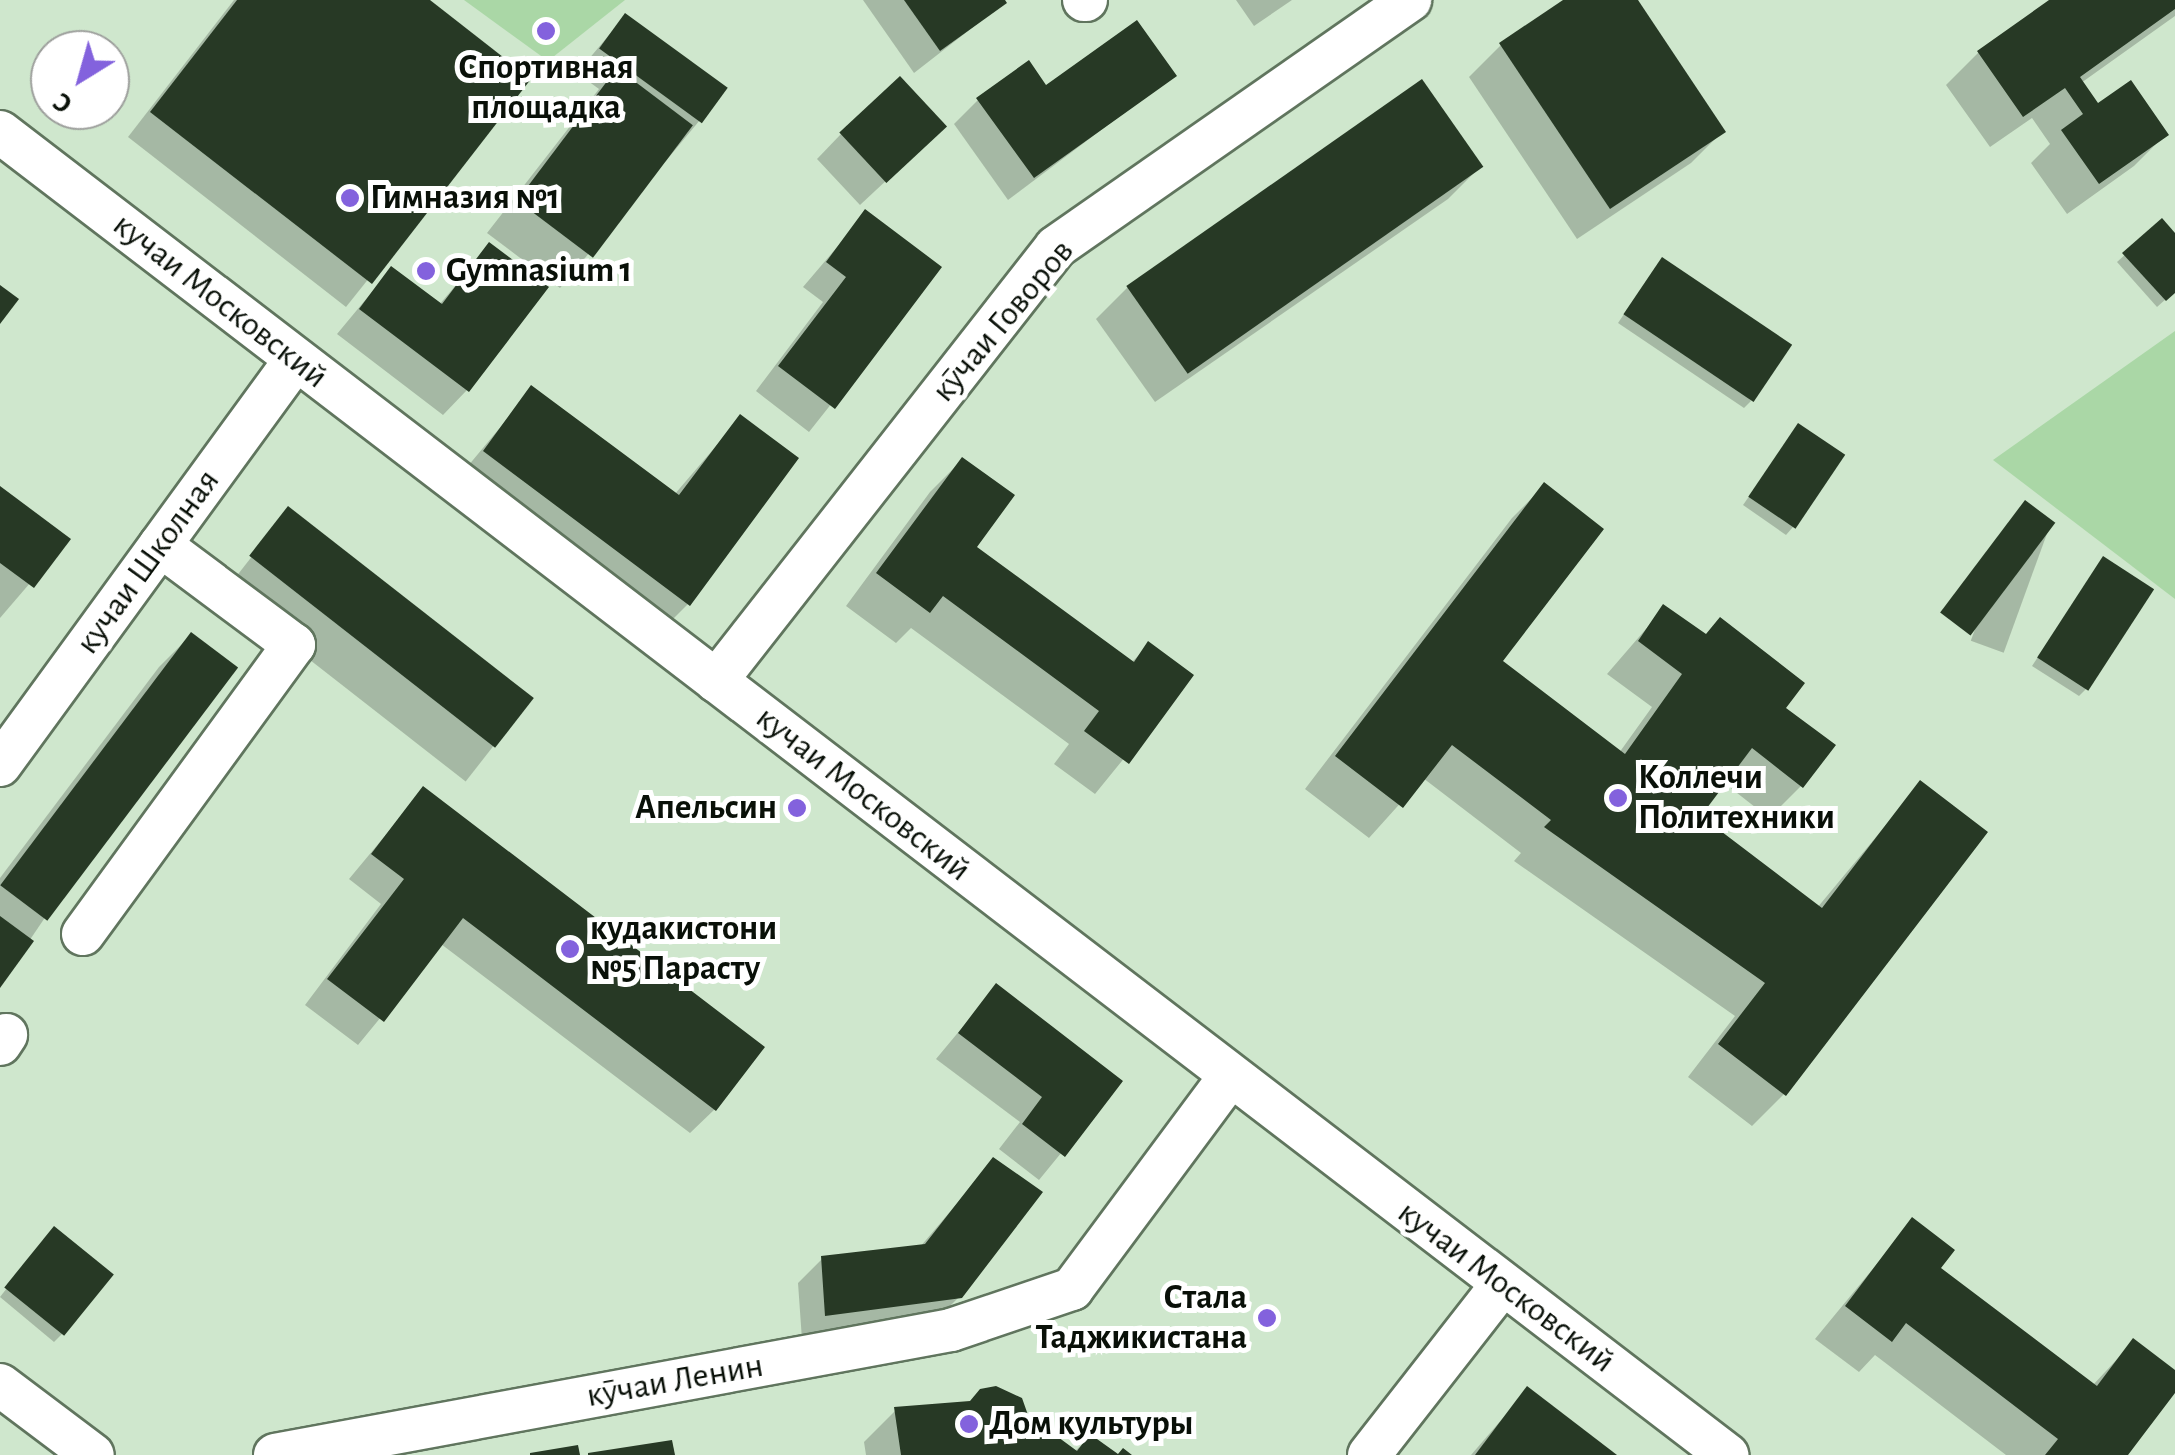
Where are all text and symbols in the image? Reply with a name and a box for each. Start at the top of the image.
marker: Спортивная площадка [535,20,557,42]
north arrow [30,30,130,130]
place label: Спортивная площадка [458,47,634,129]
text: С [49,87,78,118]
place label: Гимназия №1 [370,177,560,219]
marker: Гимназия №1 [339,187,361,209]
street label: кучаи Московский [104,204,336,398]
street label: кӯчаи Говоров [923,231,1083,411]
place label: Gymnasium 1 [446,250,632,292]
marker: Gymnasium 1 [415,260,437,282]
street label: кучаи Школная [67,461,229,663]
street label: кучаи Московский [747,697,979,891]
place label: Коллечи Политехники [1638,757,1835,839]
place label: Апельсин [635,787,777,829]
marker: Коллечи Политехники [1607,787,1629,809]
marker: Апельсин [786,797,808,819]
place label: кудакистони №5 Парасту [590,908,777,990]
marker: кудакистони №5 Парасту [559,938,581,960]
street label: кучаи Московский [1389,1192,1623,1382]
place label: Стала Таджикистана [1035,1277,1247,1359]
marker: Стала Таджикистана [1256,1307,1278,1329]
street label: кӯчаи Ленин [583,1345,767,1417]
place label: Дом культуры [989,1403,1194,1445]
marker: Дом культуры [958,1413,980,1435]

